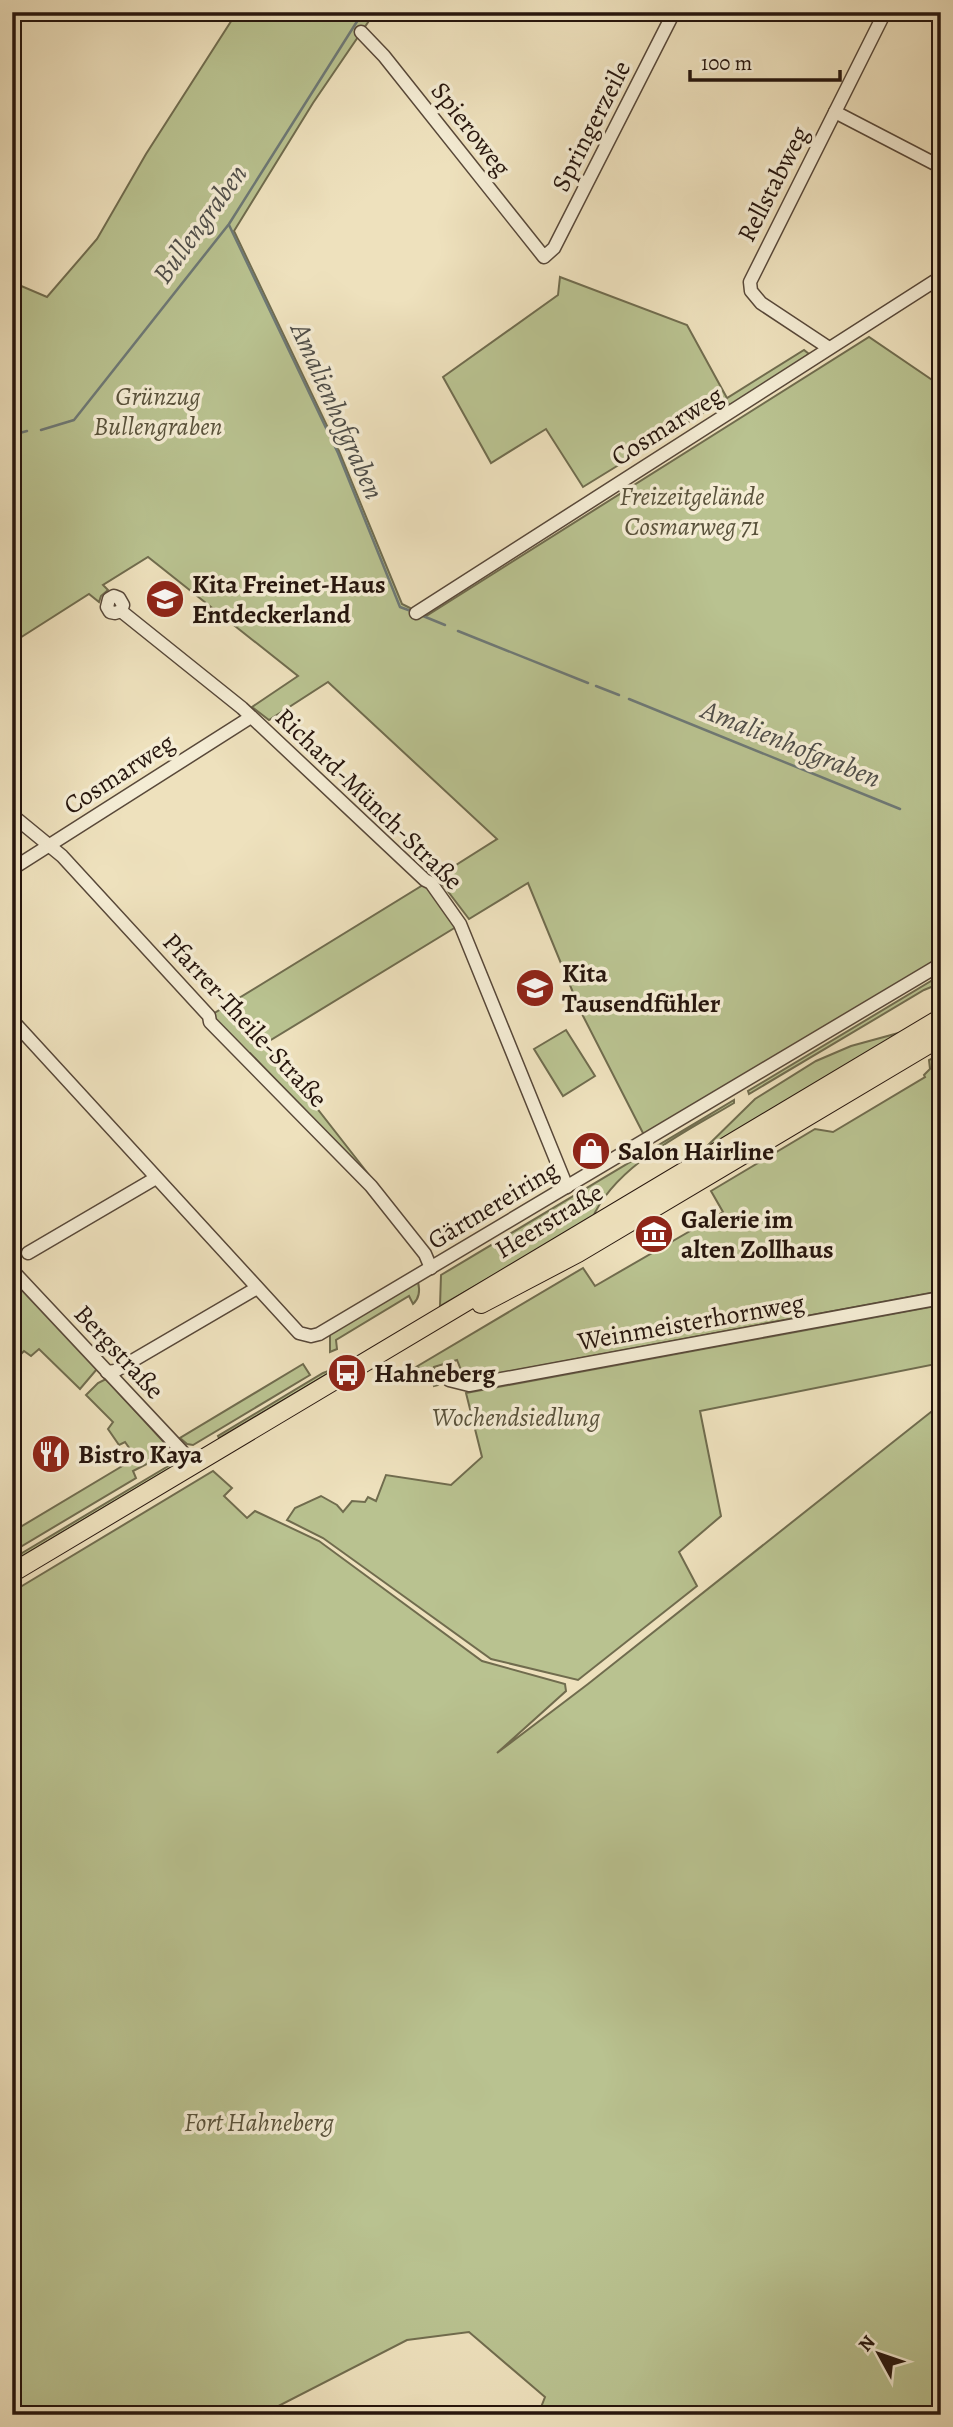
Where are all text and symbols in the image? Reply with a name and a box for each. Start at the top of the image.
scale bar [690,38,841,82]
text: 100 m [701,49,752,77]
street label: Springerzeile [543,55,639,197]
street label: Spieroweg [423,74,519,184]
street label: Rellstabweg [729,120,817,248]
water label: Bullengraben [144,157,256,291]
water label: Amalienhofgraben [280,315,393,505]
street label: Cosmarweg [604,378,730,474]
park label: Grünzug Bullengraben [93,379,223,444]
park label: Freizeitgelände Cosmarweg 71 [620,479,764,544]
place label: Kita Freinet-Haus Entdeckerland [192,567,386,632]
school or university icon: Kita Freinet-Haus Entdeckerland [144,578,186,620]
water label: Amalienhofgraben [694,690,886,797]
street label: Richard-Münch-Straße [267,700,471,898]
street label: Cosmarweg [57,725,181,823]
street label: Pfarrer-Theile-Straße [155,925,335,1115]
place label: Kita Tausendfühler [562,956,721,1021]
school or university icon: Kita Tausendfühler [514,967,556,1009]
shop icon: Salon Hairline [570,1130,612,1172]
place label: Salon Hairline [618,1134,774,1169]
street label: Gärtnereiring [421,1152,565,1258]
street label: Heerstraße [488,1175,610,1267]
place label: Galerie im alten Zollhaus [681,1202,834,1267]
museum icon: Galerie im alten Zollhaus [633,1213,675,1255]
street label: Weinmeisterhornweg [574,1285,807,1359]
street label: Bergstraße [66,1297,172,1407]
bus stop icon: Hahneberg [326,1352,368,1394]
place label: Hahneberg [374,1356,496,1391]
park label: Wochendsiedlung [432,1400,601,1435]
restaurant icon: Bistro Kaya [30,1433,72,1475]
place label: Bistro Kaya [78,1437,203,1472]
park label: Fort Hahneberg [184,2105,334,2140]
north arrow [844,2318,914,2388]
text: N [852,2330,881,2357]

